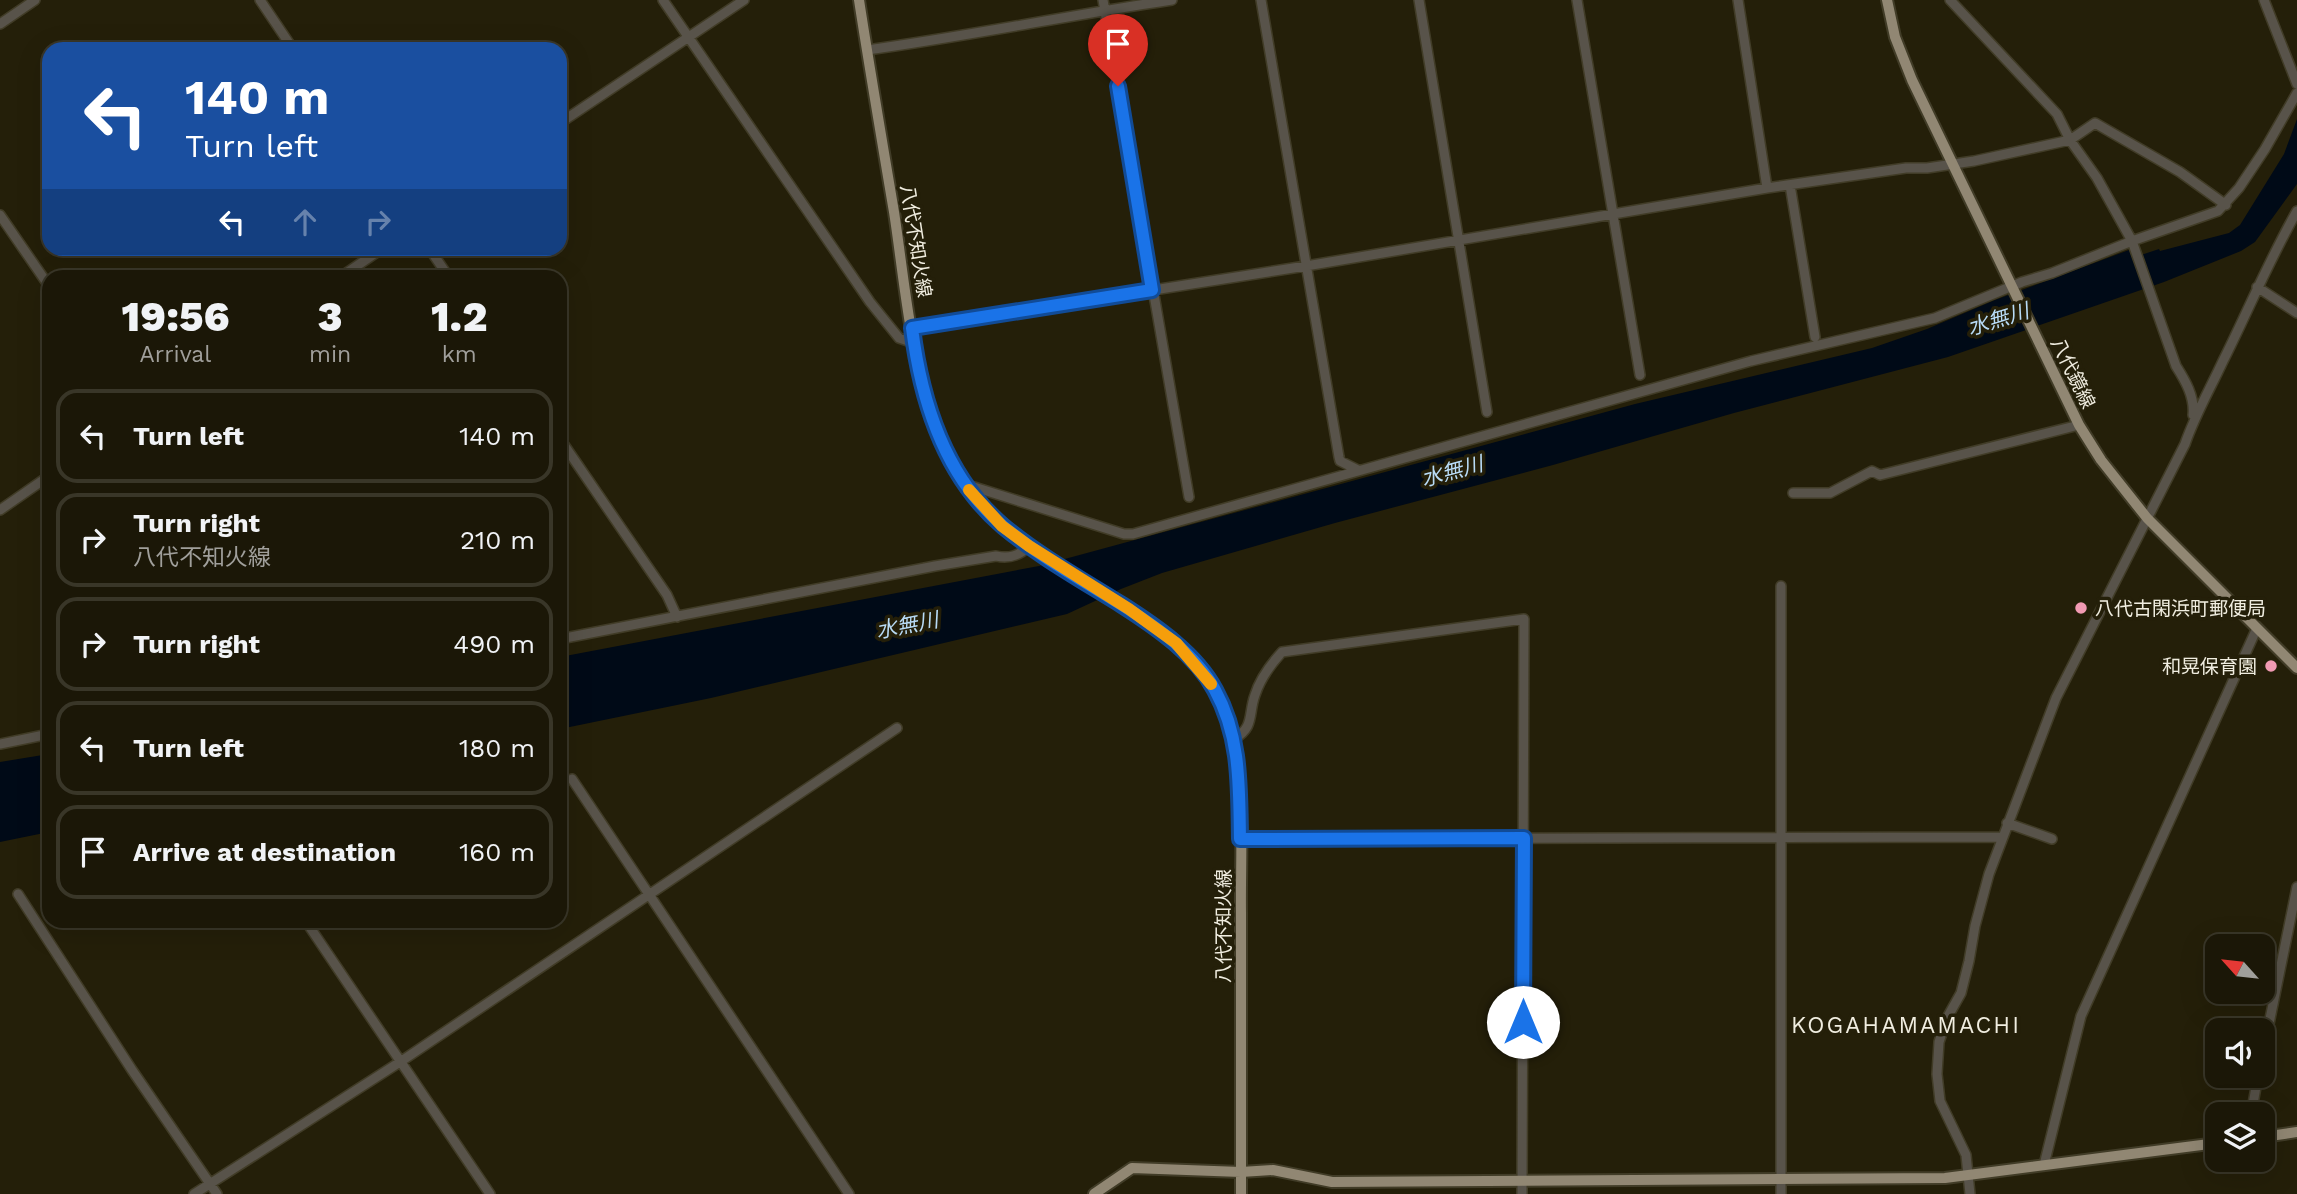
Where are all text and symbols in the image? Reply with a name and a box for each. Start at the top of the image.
pin [1088,14,1148,86]
icon: arrive [1099,25,1137,63]
text: 140 m [185,68,329,126]
icon: left [70,70,161,161]
text: Turn left [185,127,318,165]
street label: 八代不知火線 [896,183,936,299]
icon: left [213,203,251,241]
icon: ahead [286,203,324,241]
icon: right [359,203,397,241]
text: 19:56 [122,292,229,341]
text: 3 [318,292,343,341]
text: 1.2 [431,292,487,341]
water label: 水無川 [1964,297,2034,340]
street label: 八代鏡線 [2046,334,2100,412]
text: Arrival [140,341,211,368]
text: min [309,341,351,368]
text: km [442,341,477,368]
icon: left [74,417,112,455]
text: Turn left [133,421,244,451]
text: 140 m [459,421,535,451]
water label: 水無川 [1418,450,1488,491]
text: Turn right [133,508,260,538]
icon: right [74,521,112,559]
text: 210 m [460,525,535,555]
text: 八代不知火線 [133,544,271,571]
place label: 八代古閑浜町郵便局 [2095,597,2266,620]
marker: 八代古閑浜町郵便局 [2073,600,2089,616]
water label: 水無川 [874,606,942,643]
icon: right [74,625,112,663]
text: Turn right [133,629,260,659]
text: 490 m [453,629,535,659]
place label: 和晃保育園 [2162,655,2257,678]
marker: 和晃保育園 [2263,658,2279,674]
icon: left [74,729,112,767]
text: Turn left [133,733,244,763]
text: 180 m [459,733,535,763]
icon: arrive [74,833,112,871]
text: Arrive at destination [133,837,396,867]
text: 160 m [459,837,535,867]
street label: 八代不知火線 [1212,869,1235,983]
north arrow [2205,934,2275,1004]
map controls [2205,934,2275,1172]
position arrow [1486,985,1560,1059]
district label: KOGAHAMAMACHI [1791,1012,2021,1039]
button: sound [2205,1018,2275,1088]
button: layers [2205,1102,2275,1172]

